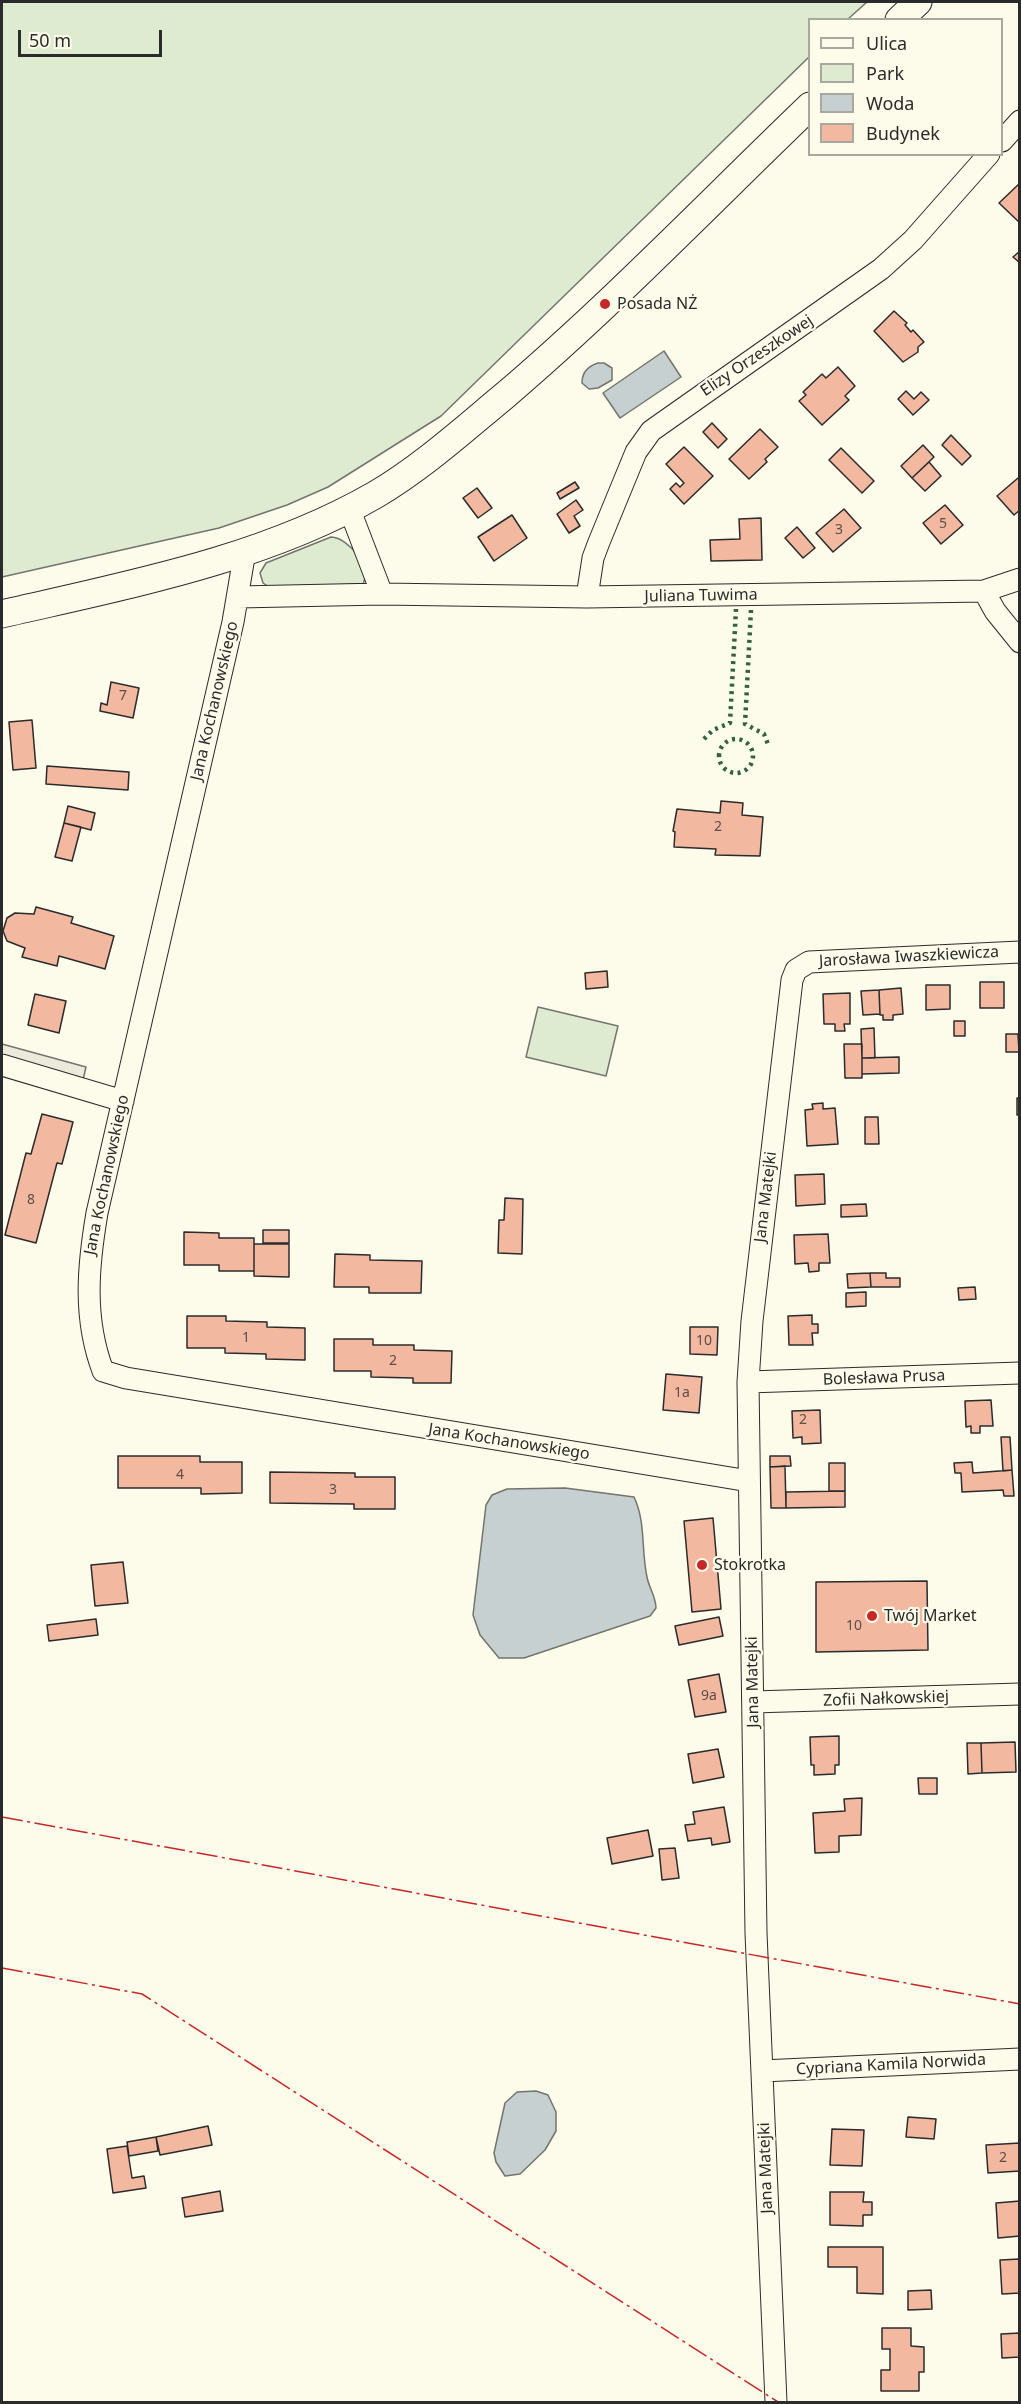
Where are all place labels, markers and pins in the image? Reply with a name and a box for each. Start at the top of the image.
place label: Posada NŻ [617,294,697,314]
marker: Posada NŻ [598,297,612,311]
place label: Stokrotka [714,1555,786,1575]
marker: Stokrotka [695,1558,709,1572]
place label: Twój Market [884,1606,977,1626]
marker: Twój Market [865,1609,879,1623]

